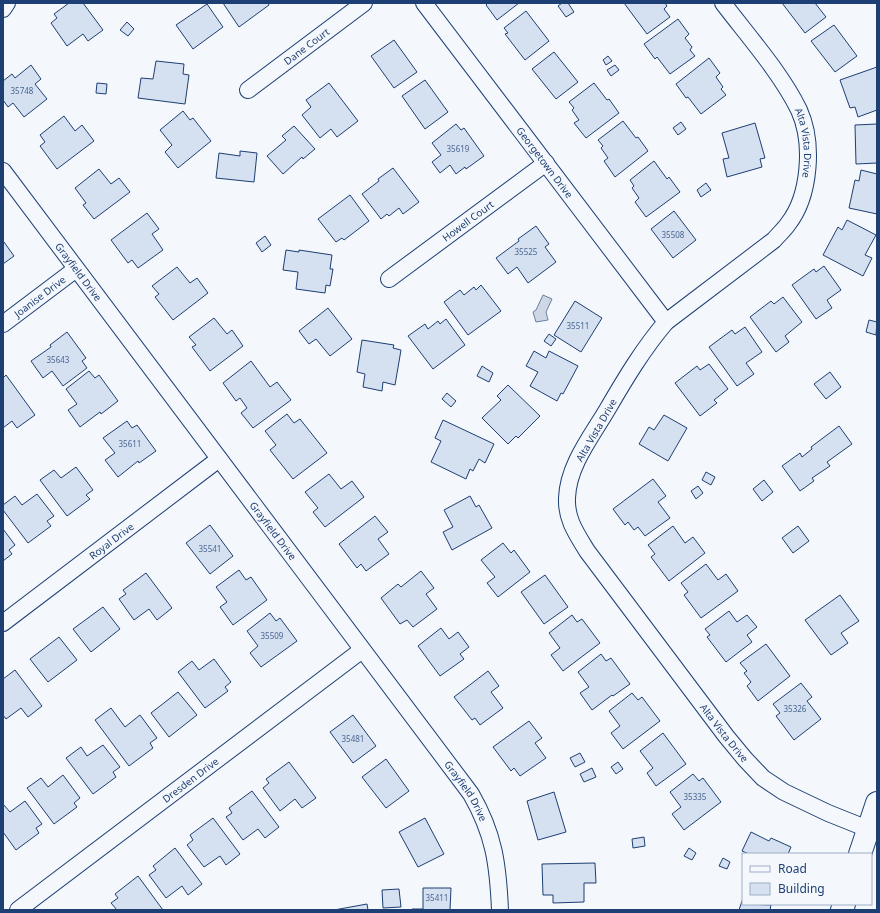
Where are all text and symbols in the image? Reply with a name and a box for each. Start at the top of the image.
street label: Dane Court [281,24,332,68]
house number: 35748 [11,85,34,96]
street label: Alta Vista Drive [792,105,815,179]
street label: Georgetown Drive [513,124,577,201]
house number: 35619 [447,143,470,154]
street label: Howell Court [439,197,497,244]
house number: 35508 [662,229,685,240]
street label: Grayfield Drive [52,240,105,304]
house number: 35525 [515,246,538,257]
street label: Joanise Drive [10,272,69,321]
house number: 35511 [567,320,589,331]
house number: 35643 [47,354,70,365]
street label: Alta Vista Drive [572,396,620,464]
house number: 35611 [119,438,141,449]
street label: Grayfield Drive [247,499,300,563]
street label: Royal Drive [86,519,137,562]
house number: 35541 [199,543,221,554]
house number: 35509 [261,630,284,641]
street label: Alta Vista Drive [697,701,752,765]
house number: 35326 [784,703,807,714]
house number: 35481 [342,733,364,744]
street label: Dresden Drive [159,754,222,806]
street label: Grayfield Drive [441,758,491,824]
house number: 35335 [684,791,707,802]
legend [742,853,872,905]
text: Road [778,860,807,877]
text: Building [778,880,825,897]
house number: 35411 [426,892,448,903]

